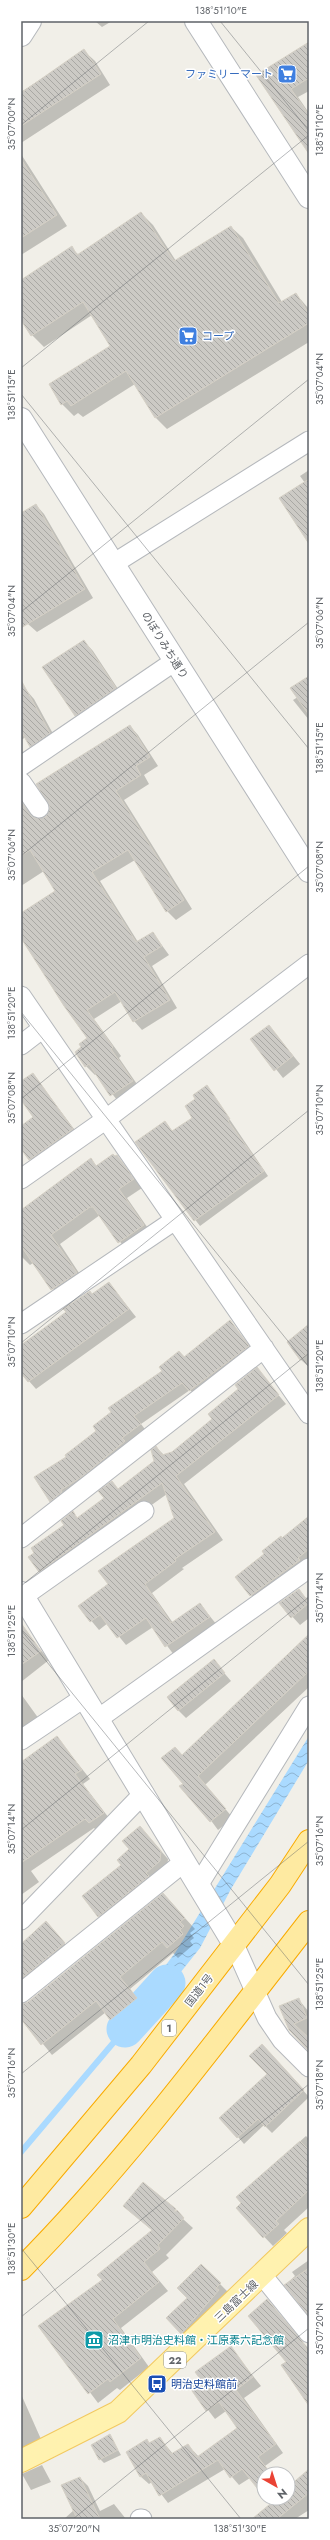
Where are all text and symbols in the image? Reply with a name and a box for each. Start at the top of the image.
text: 138°51'10"E [195,3,247,18]
supermarket icon: ファミリーマート [276,63,298,85]
place label: ファミリーマート [185,66,273,82]
text: 35°07'00"N [4,98,19,150]
text: 138°51'10"E [312,104,327,156]
supermarket icon: コープ [177,325,199,347]
place label: コープ [202,328,234,344]
text: 35°07'04"N [312,353,327,405]
text: 138°51'15"E [4,369,19,421]
text: 35°07'04"N [4,585,19,637]
text: 35°07'06"N [312,597,327,649]
street label: のぼりみち通り [138,608,192,682]
text: 138°51'15"E [312,722,327,774]
text: 35°07'06"N [4,829,19,881]
text: 35°07'08"N [312,841,327,893]
text: 138°51'20"E [4,986,19,1040]
text: 35°07'08"N [4,1072,19,1124]
text: 35°07'10"N [312,1085,327,1135]
text: 35°07'10"N [4,1317,19,1367]
text: 138°51'20"E [312,1339,327,1393]
text: 35°07'14"N [312,1573,327,1623]
text: 138°51'25"E [4,1605,19,1657]
text: 35°07'14"N [4,1804,19,1854]
text: 35°07'16"N [312,1816,327,1866]
text: 138°51'25"E [312,1958,327,2010]
street label: 国道1号 [181,1970,217,2010]
road number: 1 [162,2020,176,2036]
text: 35°07'16"N [4,2048,19,2098]
text: 35°07'18"N [312,2060,327,2110]
text: 138°51'30"E [4,2223,19,2275]
street label: 三島富士線 [211,2276,261,2326]
text: 35°07'20"N [312,2303,327,2355]
museum icon: 沼津市明治史料館・江原素六記念館 [83,2329,105,2351]
place label: 沼津市明治史料館・江原素六記念館 [108,2332,284,2348]
road number: 22 [164,2352,186,2368]
bus stop icon: 明治史料館前 [146,2373,168,2395]
place label: 明治史料館前 [171,2376,237,2392]
north arrow [256,2466,296,2506]
text: N [274,2485,291,2503]
text: 35°07'20"N [48,2521,100,2536]
text: 138°51'30"E [214,2521,266,2536]

